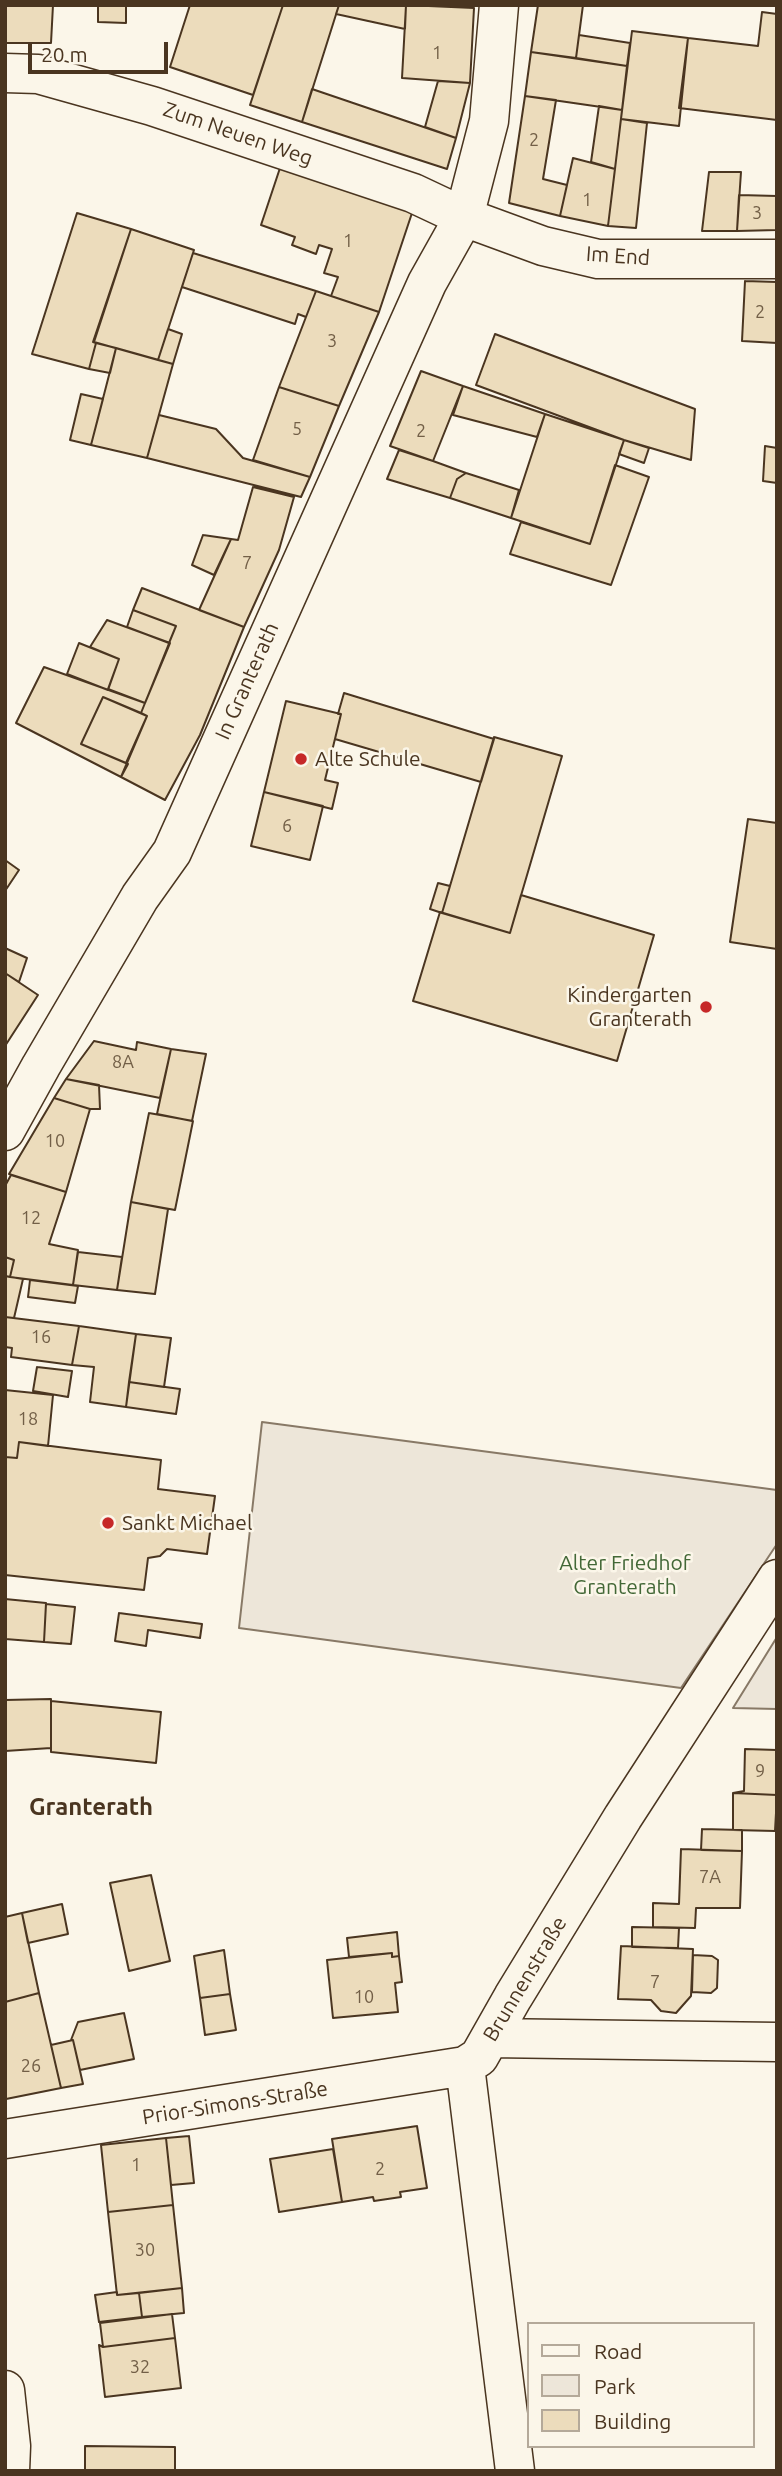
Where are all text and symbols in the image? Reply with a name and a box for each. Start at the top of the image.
scale bar [32,28,172,72]
text: 20 m [41,42,88,66]
house number: 1 [432,42,442,64]
street label: Zum Neuen Weg [160,97,316,171]
house number: 2 [529,129,539,151]
house number: 1 [582,189,592,211]
house number: 3 [752,202,762,224]
house number: 1 [343,230,353,252]
street label: Im End [585,241,651,271]
house number: 2 [755,301,765,323]
house number: 3 [327,330,337,352]
house number: 5 [292,418,302,440]
house number: 2 [416,420,426,442]
house number: 7 [242,552,252,574]
street label: In Granterath [210,619,284,743]
place label: Alte Schule [315,746,421,772]
marker: Alte Schule [293,751,309,767]
house number: 6 [282,815,292,837]
place label: Kindergarten Granterath [567,982,692,1032]
marker: Kindergarten Granterath [698,999,714,1015]
house number: 8A [112,1051,134,1073]
house number: 10 [45,1130,65,1152]
house number: 12 [21,1207,41,1229]
house number: 16 [31,1326,51,1348]
house number: 18 [18,1408,38,1430]
place label: Sankt Michael [122,1510,252,1536]
marker: Sankt Michael [100,1515,116,1531]
park label: Alter Friedhof Granterath [559,1550,691,1600]
house number: 9 [755,1760,765,1782]
district label: Granterath [29,1793,153,1821]
house number: 7A [699,1866,721,1888]
street label: Brunnenstraße [478,1912,572,2046]
house number: 7 [650,1971,660,1993]
house number: 10 [354,1986,374,2008]
house number: 26 [21,2055,41,2077]
street label: Prior-Simons-Straße [140,2076,330,2130]
house number: 1 [131,2154,141,2176]
house number: 2 [375,2158,385,2180]
house number: 30 [135,2239,155,2261]
legend [526,2322,754,2448]
text: Road [594,2339,642,2363]
house number: 32 [130,2356,150,2378]
text: Park [594,2374,636,2398]
text: Building [594,2409,671,2433]

